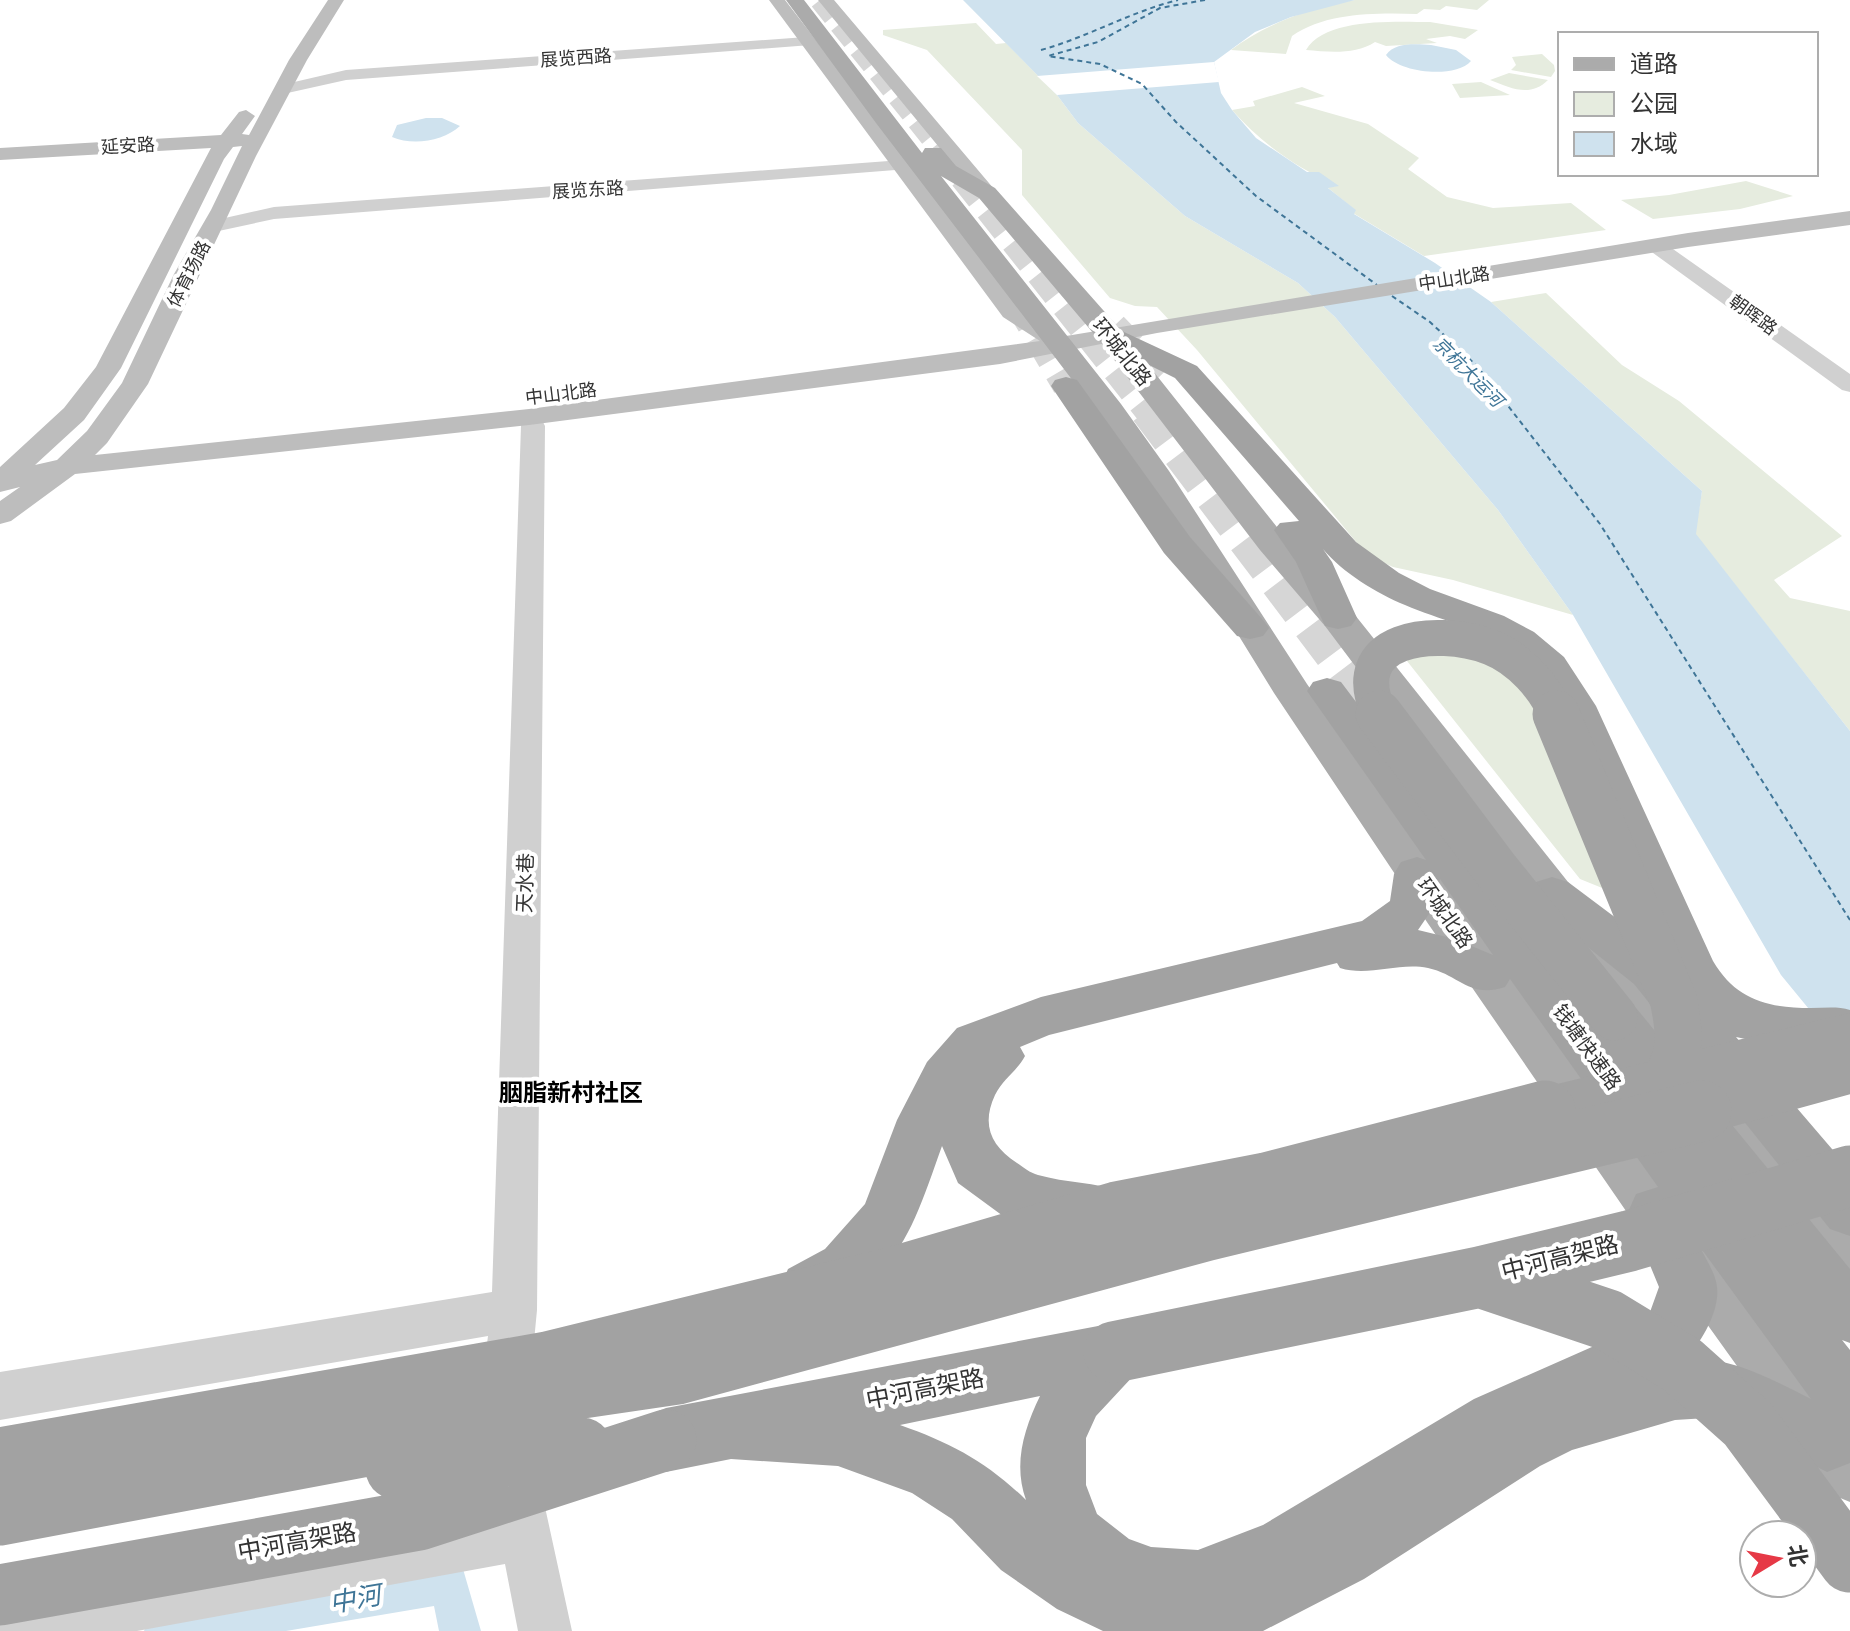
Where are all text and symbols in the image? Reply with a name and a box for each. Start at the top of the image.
legend [1558,32,1818,176]
street label: 展览西路 [539,45,613,70]
text: 道路 [1630,50,1678,78]
text: 公园 [1630,90,1678,118]
text: 水域 [1630,130,1678,158]
street label: 延安路 [100,134,155,157]
street label: 展览东路 [551,177,624,202]
street label: 体育场路 [163,237,214,311]
street label: 中山北路 [1417,263,1491,295]
street label: 朝晖路 [1725,290,1781,339]
street label: 环城北路 [1088,313,1156,391]
water label: 京杭大运河 [1429,332,1510,413]
street label: 中山北路 [524,379,598,408]
street label: 天水巷 [512,853,538,913]
street label: 环城北路 [1412,873,1478,953]
street label: 钱塘快速路 [1548,999,1626,1095]
district label: 胭脂新村社区 [499,1079,643,1107]
street label: 中河高架路 [1498,1230,1622,1286]
street label: 中河高架路 [863,1364,987,1414]
street label: 中河高架路 [235,1518,359,1566]
north arrow [1738,1519,1818,1599]
text: 北 [1783,1543,1811,1569]
water label: 中河 [327,1579,388,1618]

